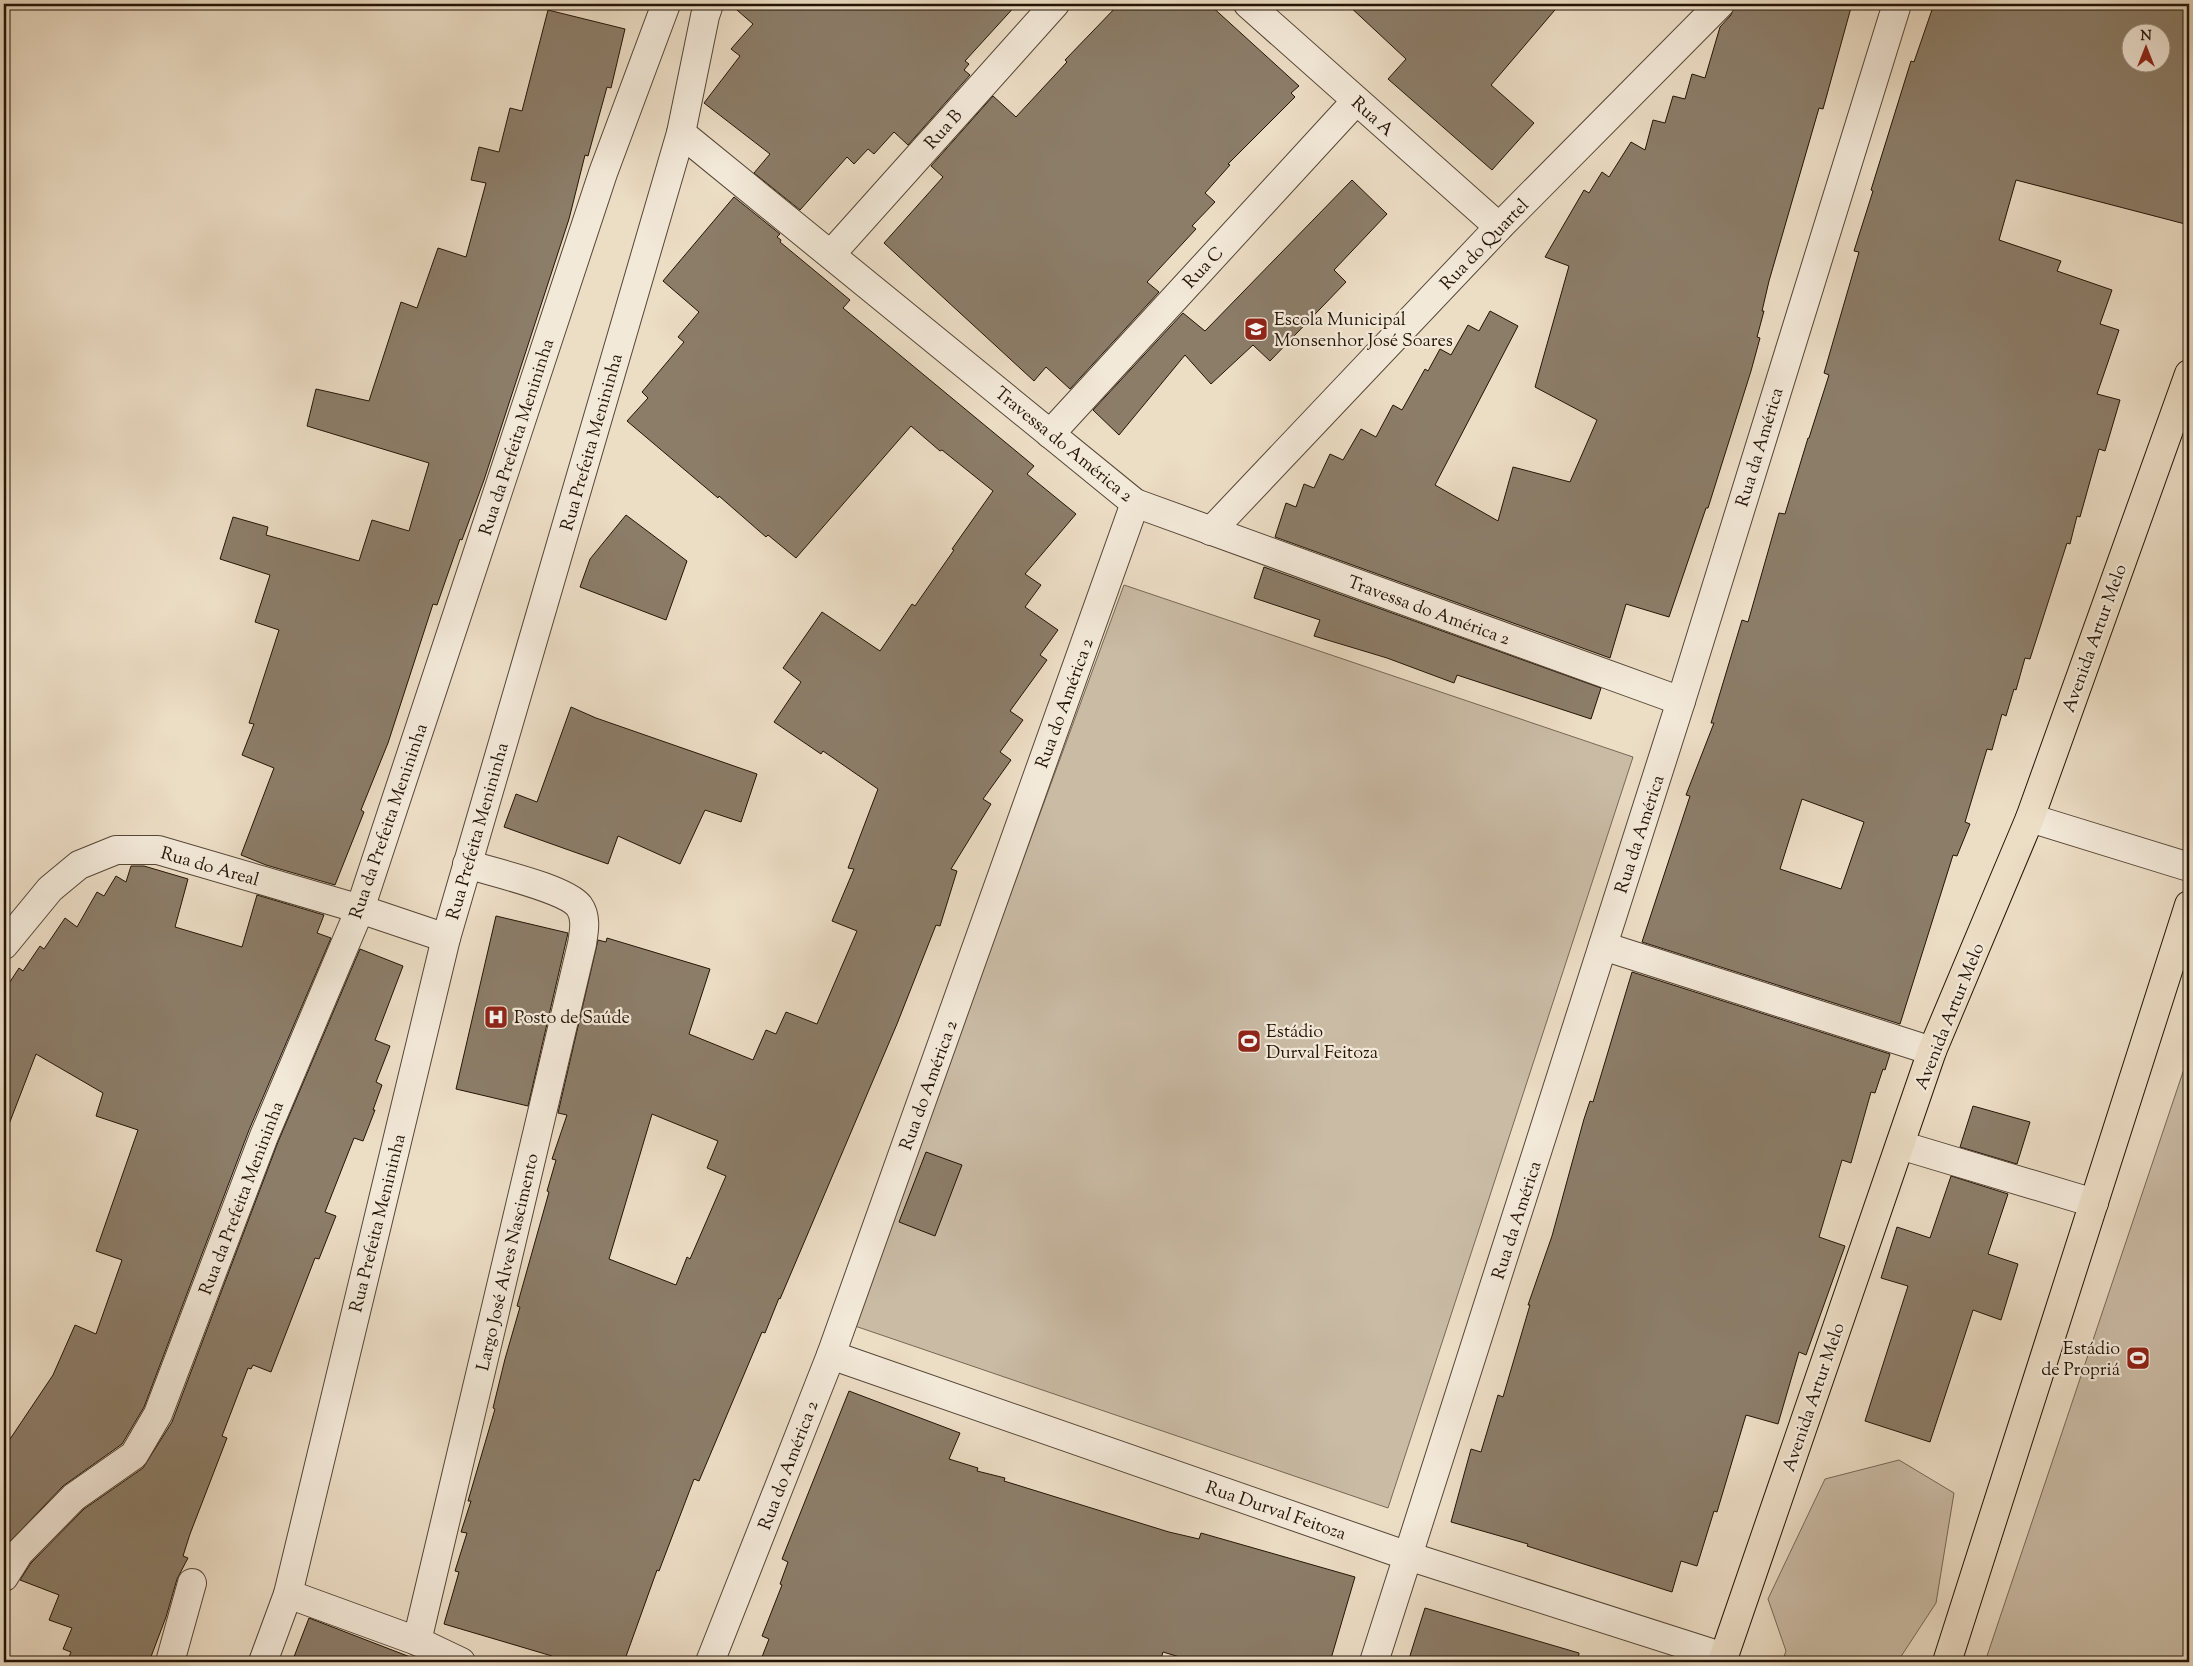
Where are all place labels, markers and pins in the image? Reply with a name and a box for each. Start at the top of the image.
place label: Escola Municipal Monsenhor José Soares [1274,308,1453,355]
school or university icon: Escola Municipal Monsenhor José Soares [1243,316,1269,342]
hospital icon: Posto de Saúde [483,1004,509,1030]
place label: Posto de Saúde [514,1006,630,1032]
place label: Estádio Durval Feitoza [1266,1020,1378,1067]
sports icon: Estádio Durval Feitoza [1236,1028,1262,1054]
place label: Estádio de Propriá [2041,1337,2120,1384]
sports icon: Estádio de Propriá [2125,1345,2151,1371]

